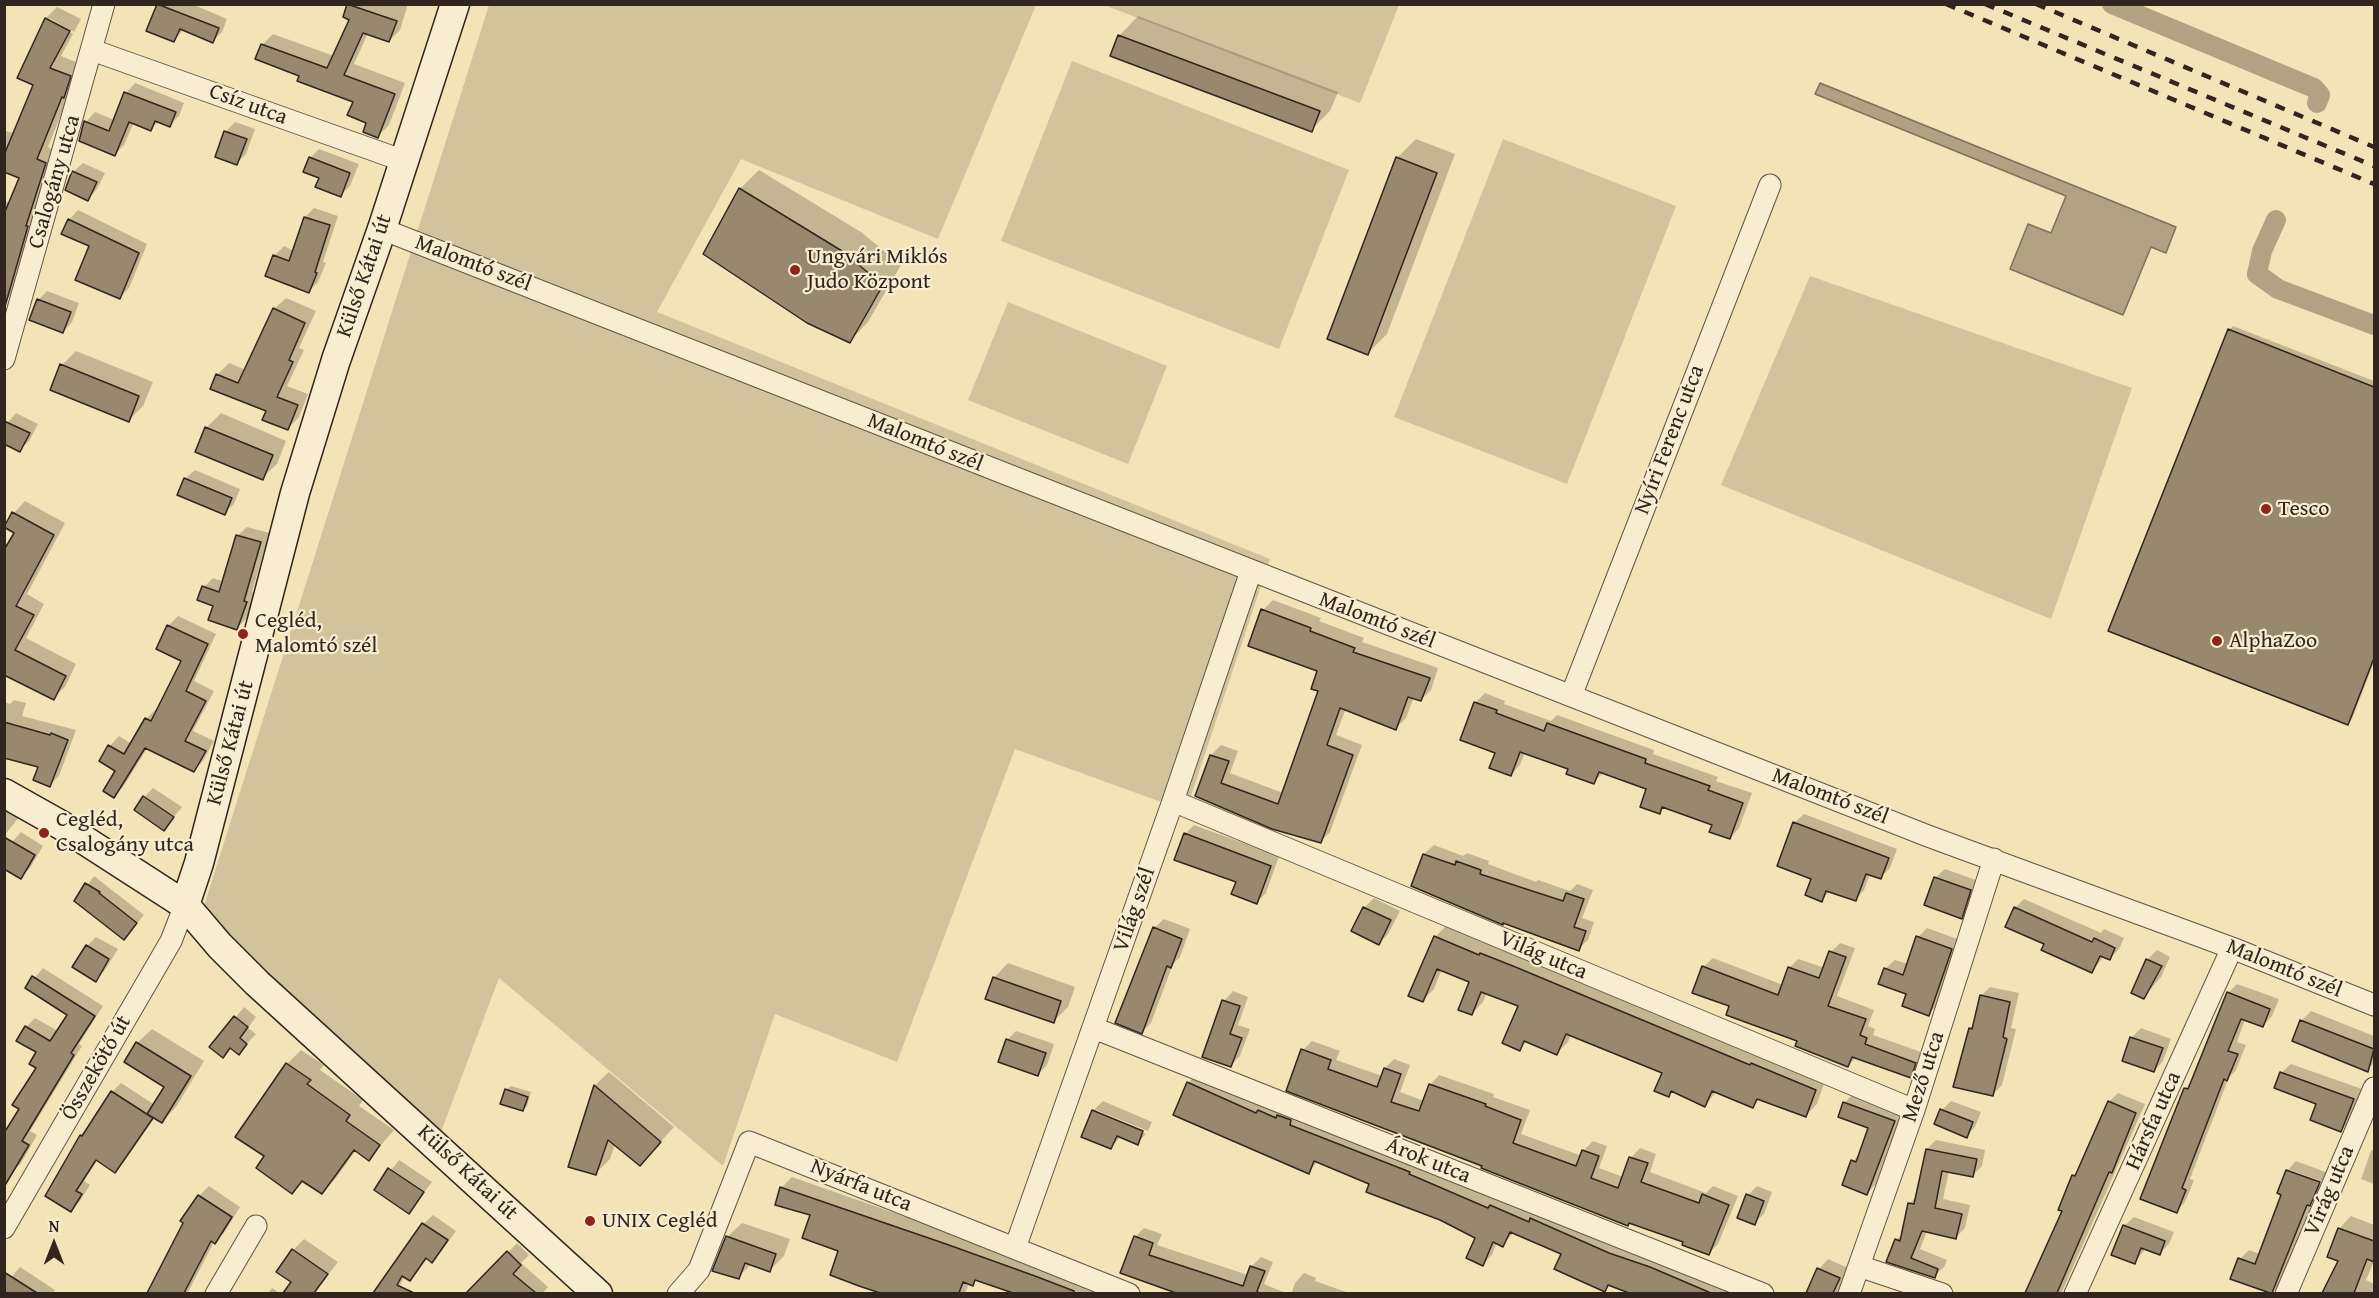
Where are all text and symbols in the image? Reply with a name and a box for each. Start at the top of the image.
street label: Csíz utca [205,79,291,131]
street label: Csalogány utca [23,112,87,252]
street label: Külső Kátai út [332,211,398,341]
street label: Malomtó szél [411,230,535,298]
place label: Ungvári Miklós Judo Központ [807,244,948,296]
marker: Ungvári Miklós Judo Központ [788,263,802,277]
street label: Nyíri Ferenc utca [1629,362,1711,518]
street label: Malomtó szél [863,408,987,478]
place label: Tesco [2278,496,2330,522]
marker: Tesco [2259,502,2273,516]
street label: Malomtó szél [1315,587,1439,655]
place label: Cegléd, Malomtó szél [255,608,378,660]
marker: Cegléd, Malomtó szél [236,627,250,641]
place label: AlphaZoo [2229,628,2317,654]
marker: AlphaZoo [2210,634,2224,648]
street label: Külső Kátai út [202,678,260,808]
street label: Malomtó szél [1768,763,1892,831]
place label: Cegléd, Csalogány utca [56,807,194,858]
marker: Cegléd, Csalogány utca [37,826,51,840]
street label: Világ szél [1108,864,1162,956]
street label: Világ utca [1495,926,1591,986]
street label: Malomtó szél [2222,934,2346,1004]
street label: Összekötő út [56,1011,138,1125]
street label: Mező utca [1897,1028,1951,1126]
street label: Hársfa utca [2121,1068,2187,1174]
street label: Külső Kátai út [411,1120,523,1226]
street label: Árok utca [1382,1132,1474,1190]
street label: Virág utca [2299,1142,2361,1240]
street label: Nyárfa utca [806,1154,916,1218]
place label: UNIX Cegléd [602,1208,718,1234]
north arrow [24,1214,84,1274]
text: N [49,1214,59,1238]
marker: UNIX Cegléd [583,1214,597,1228]

